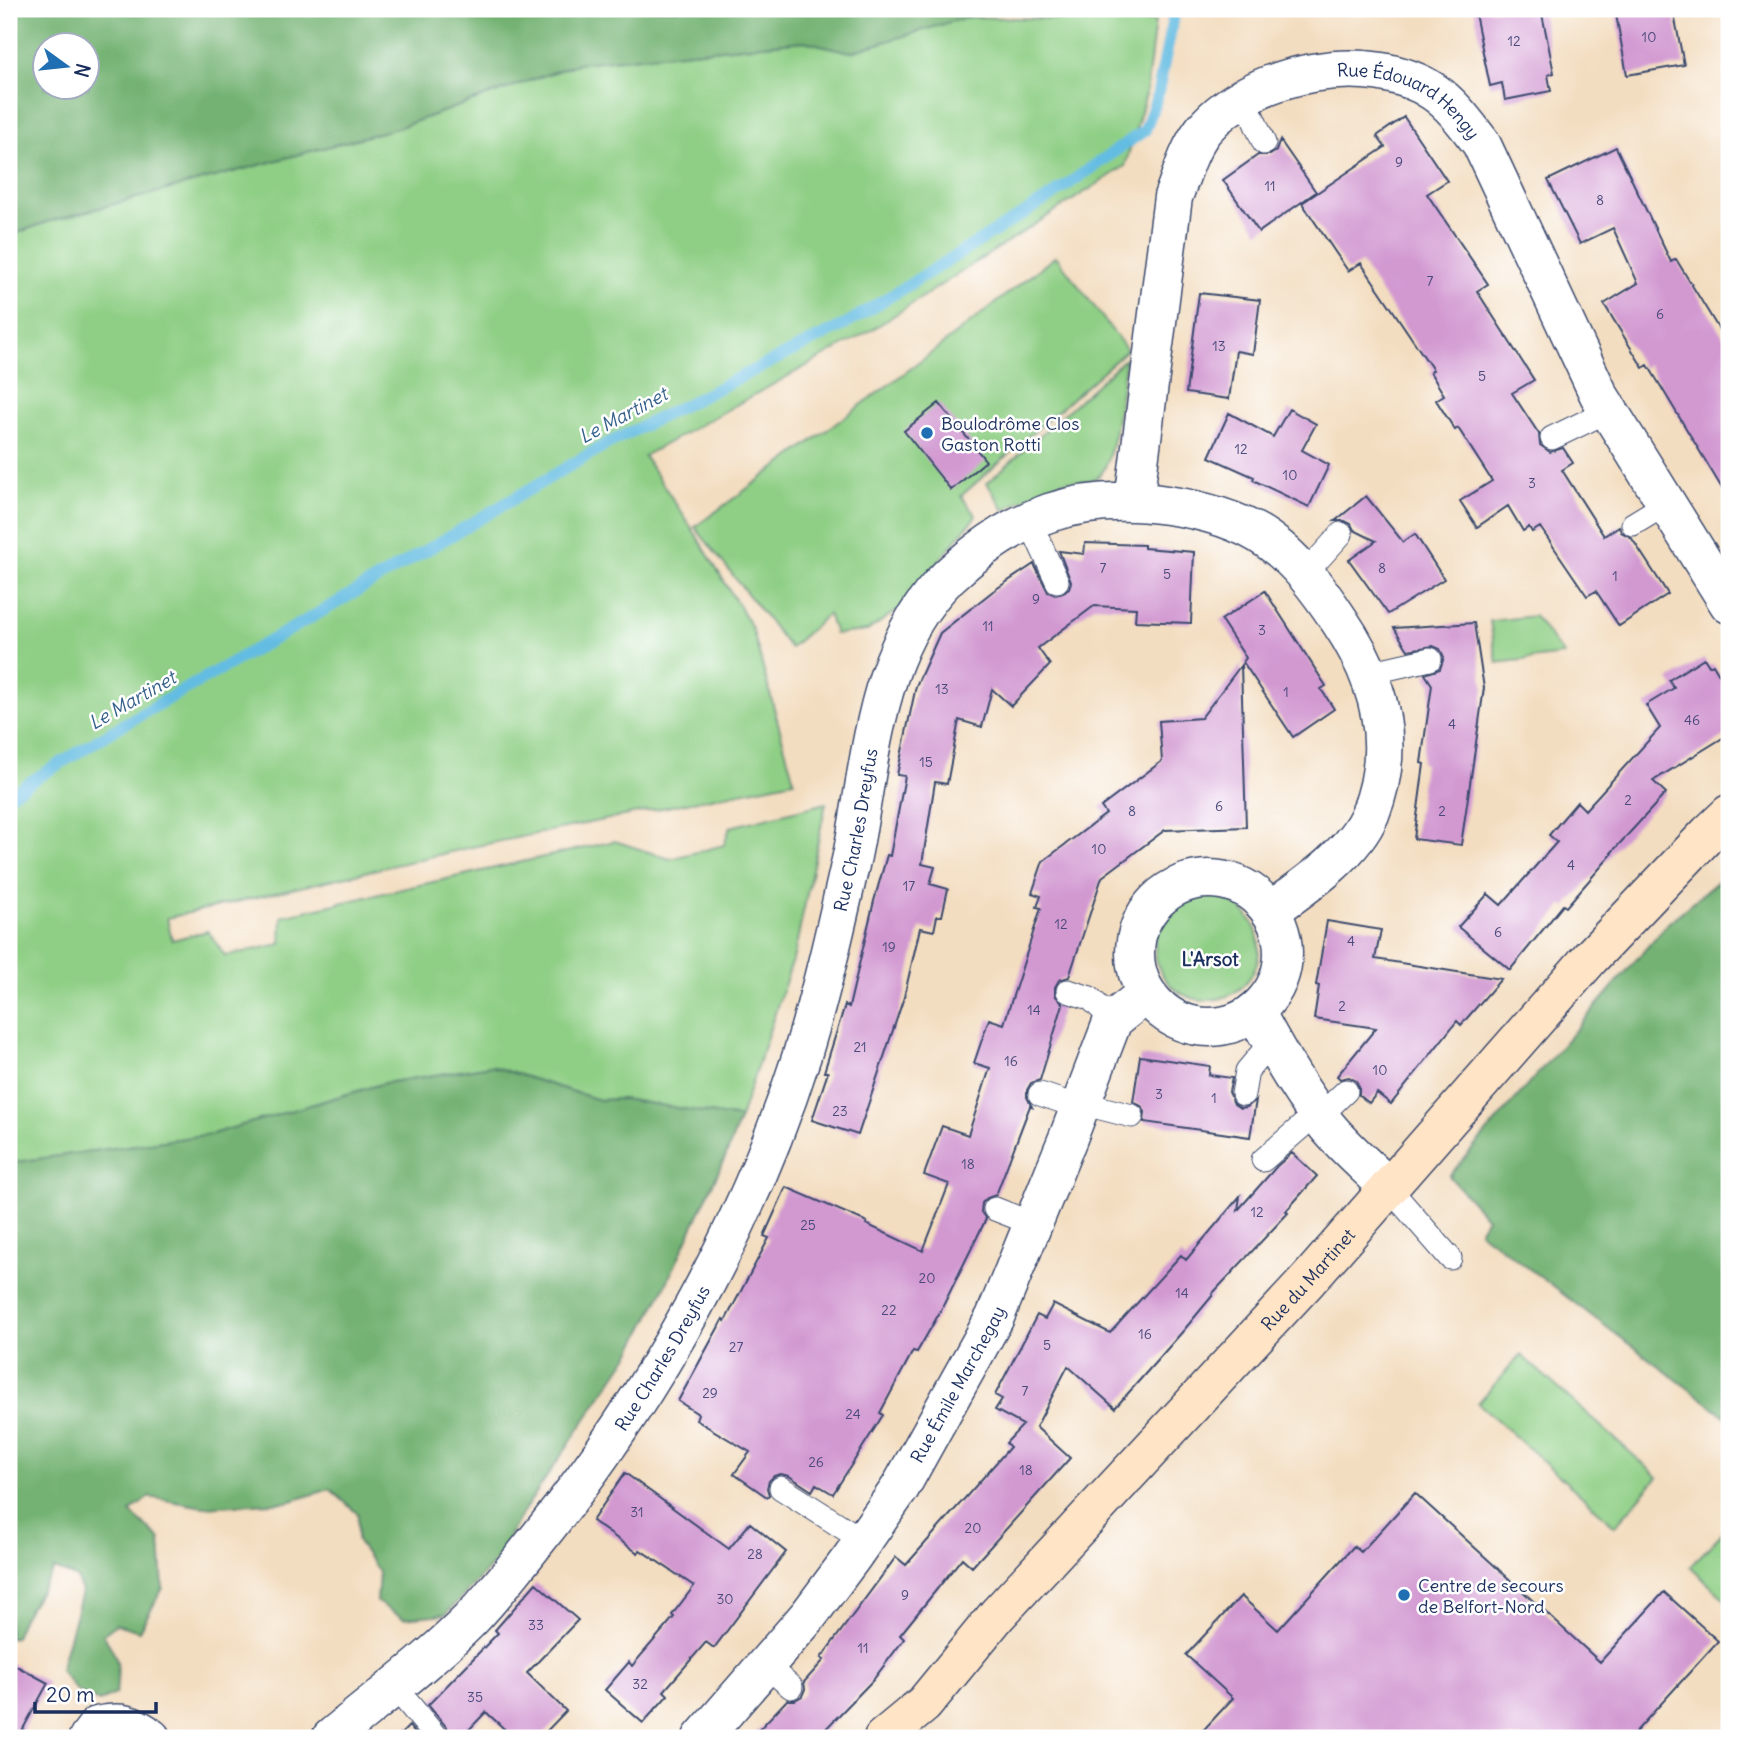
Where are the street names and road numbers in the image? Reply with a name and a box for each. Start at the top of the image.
street label: Rue Édouard Hengy [1336,58,1485,144]
street label: Rue Charles Dreyfus [828,746,882,914]
street label: Rue du Martinet [1256,1223,1360,1335]
street label: Rue Charles Dreyfus [609,1281,714,1435]
street label: Rue Émile Marchegay [905,1302,1010,1467]

